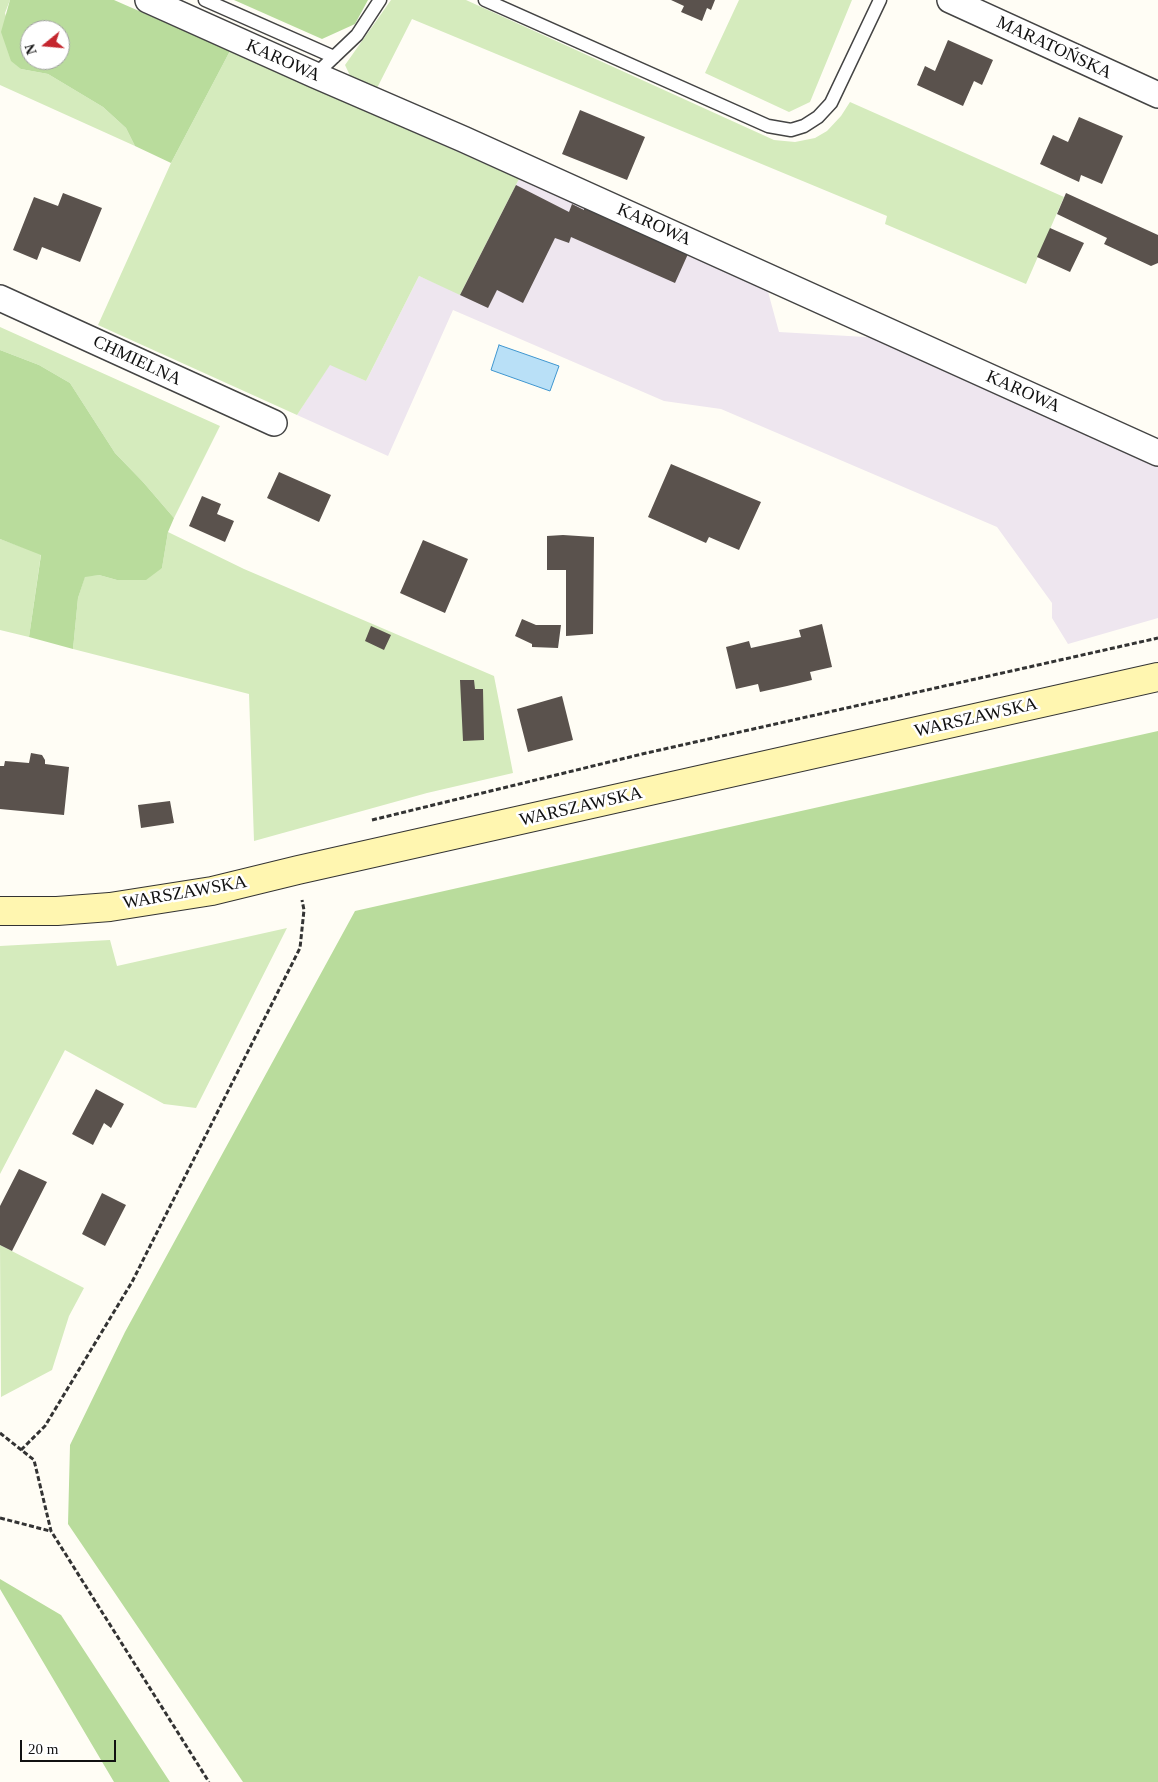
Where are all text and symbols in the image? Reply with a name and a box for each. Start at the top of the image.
street label: MARATOŃSKA [993,12,1115,84]
north arrow [20,20,70,70]
street label: KAROWA [243,35,323,87]
text: N [22,42,40,56]
street label: KAROWA [614,199,694,251]
street label: CHMIELNA [89,331,185,391]
street label: KAROWA [983,366,1063,418]
street label: WARSZAWSKA [912,693,1040,743]
street label: WARSZAWSKA [517,782,645,832]
street label: WARSZAWSKA [121,871,249,915]
scale bar [22,1730,119,1762]
text: 20 m [28,1741,58,1757]

